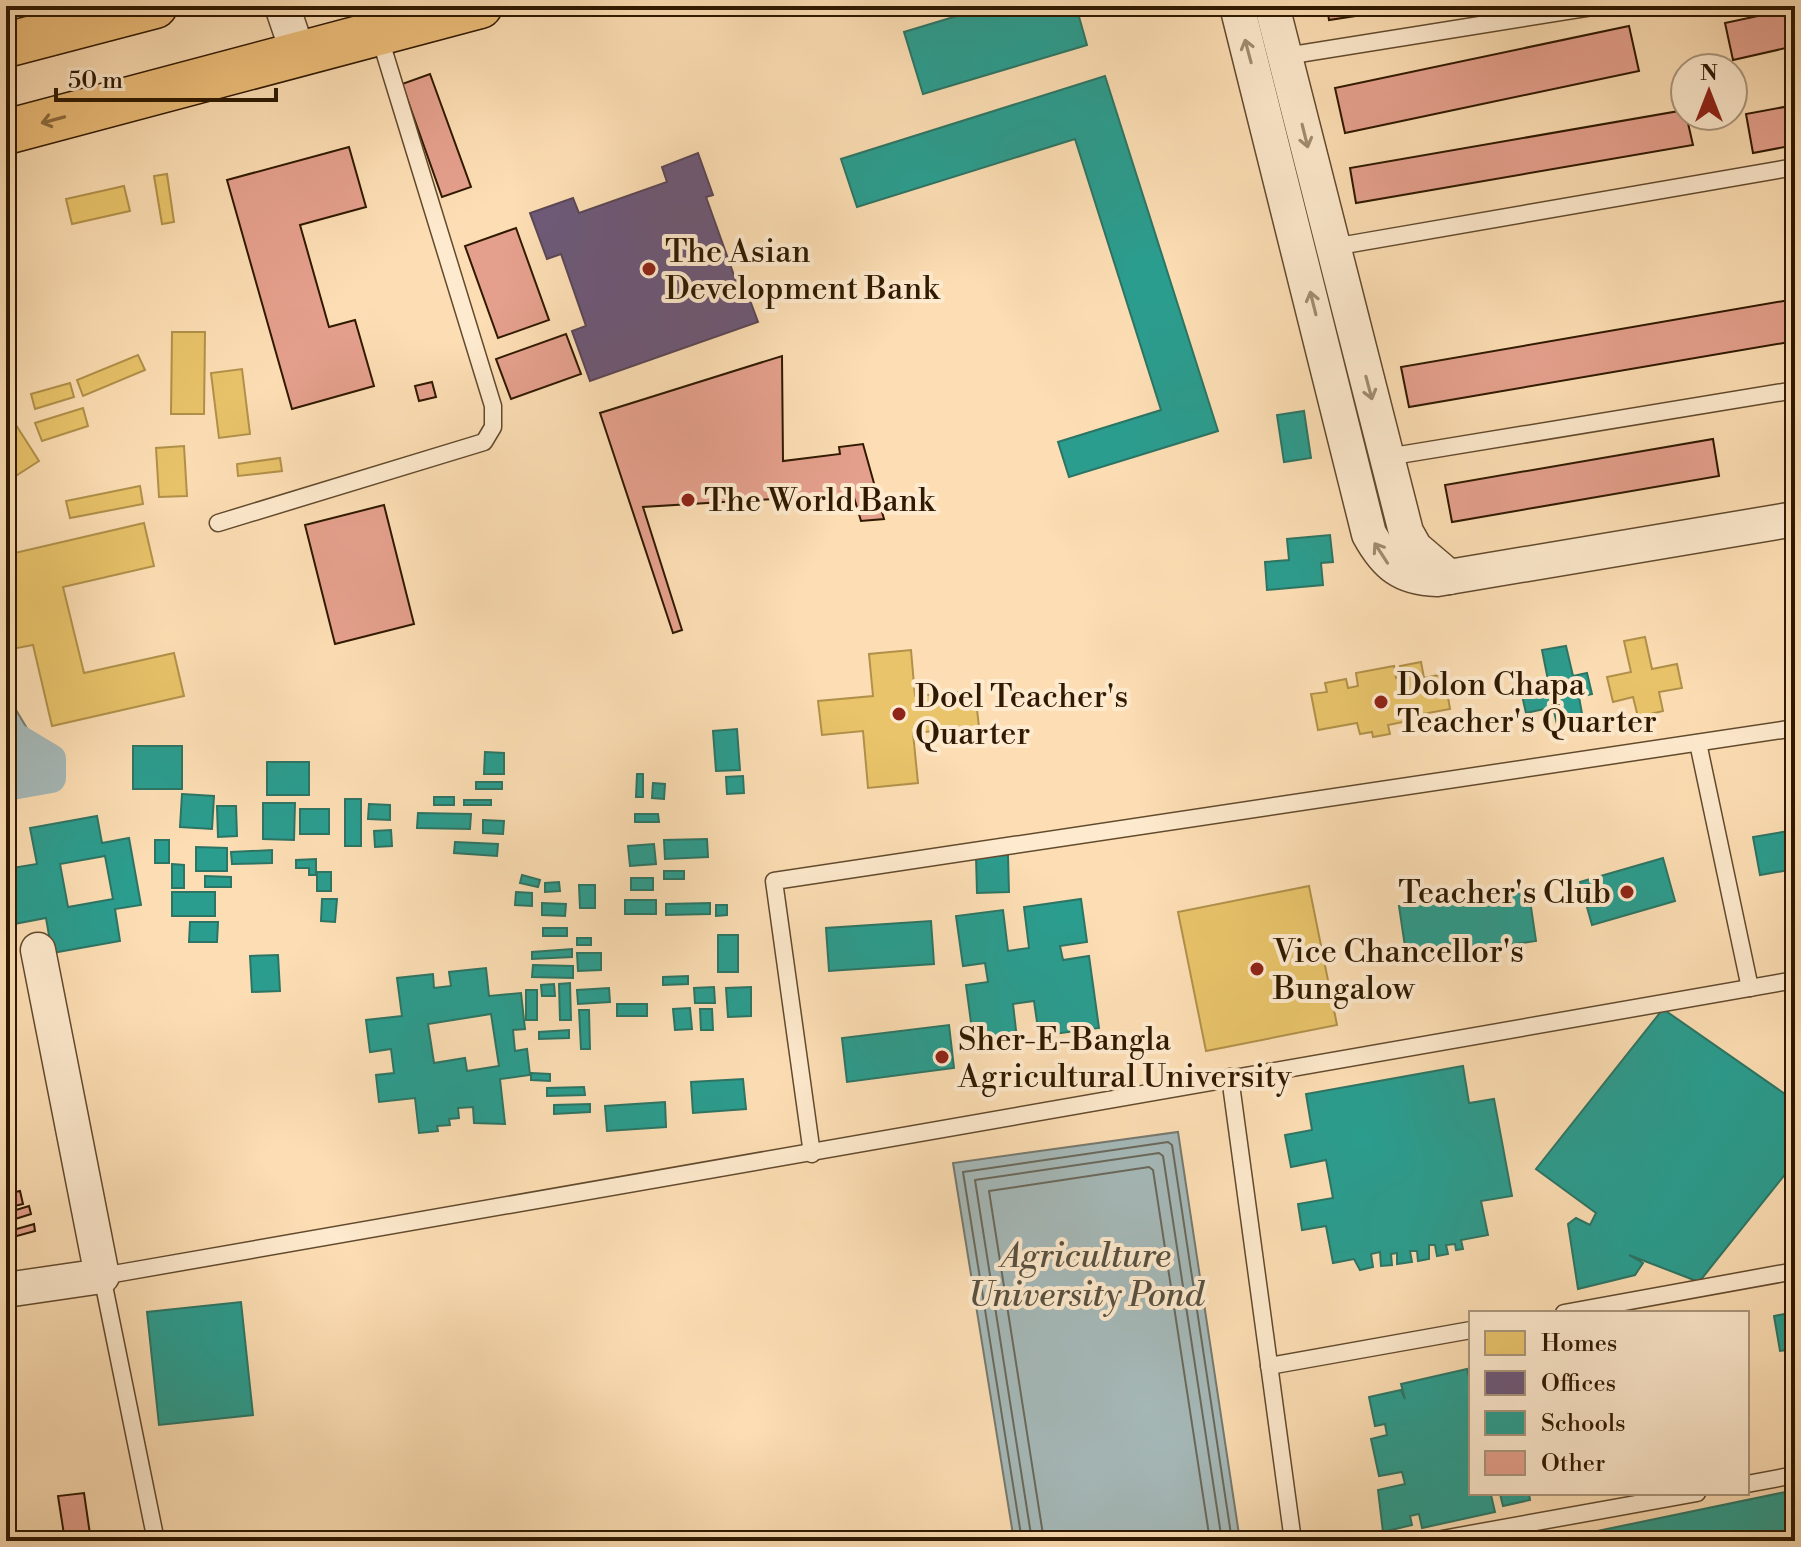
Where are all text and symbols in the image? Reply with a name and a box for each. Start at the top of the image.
one-way arrow [1240,39,1255,64]
scale bar [56,52,276,102]
north arrow [1669,52,1749,132]
text: N [1700,60,1718,87]
text: 50 m [68,66,123,96]
one-way arrow [40,114,66,129]
one-way arrow [1299,122,1314,148]
place label: The Asian Development Bank [665,232,941,309]
marker: The Asian Development Bank [640,260,658,278]
one-way arrow [1304,291,1319,316]
one-way arrow [1363,374,1378,400]
place label: The World Bank [704,481,937,521]
marker: The World Bank [679,491,697,509]
one-way arrow [1373,542,1389,564]
place label: Dolon Chapa Teacher's Quarter [1397,665,1657,742]
place label: Doel Teacher's Quarter [915,677,1128,754]
marker: Dolon Chapa Teacher's Quarter [1372,693,1390,711]
marker: Doel Teacher's Quarter [890,705,908,723]
place label: Teacher's Club [1398,873,1611,913]
marker: Teacher's Club [1618,883,1636,901]
place label: Vice Chancellor's Bungalow [1272,932,1524,1009]
marker: Vice Chancellor's Bungalow [1248,960,1266,978]
place label: Sher-E-Bangla Agricultural University [957,1020,1292,1097]
marker: Sher-E-Bangla Agricultural University [933,1048,951,1066]
water label: Agriculture University Pond [968,1236,1206,1317]
legend [1469,1311,1749,1495]
text: Homes [1541,1329,1617,1359]
text: Offices [1541,1369,1616,1399]
text: Schools [1541,1409,1626,1439]
text: Other [1541,1449,1605,1479]

